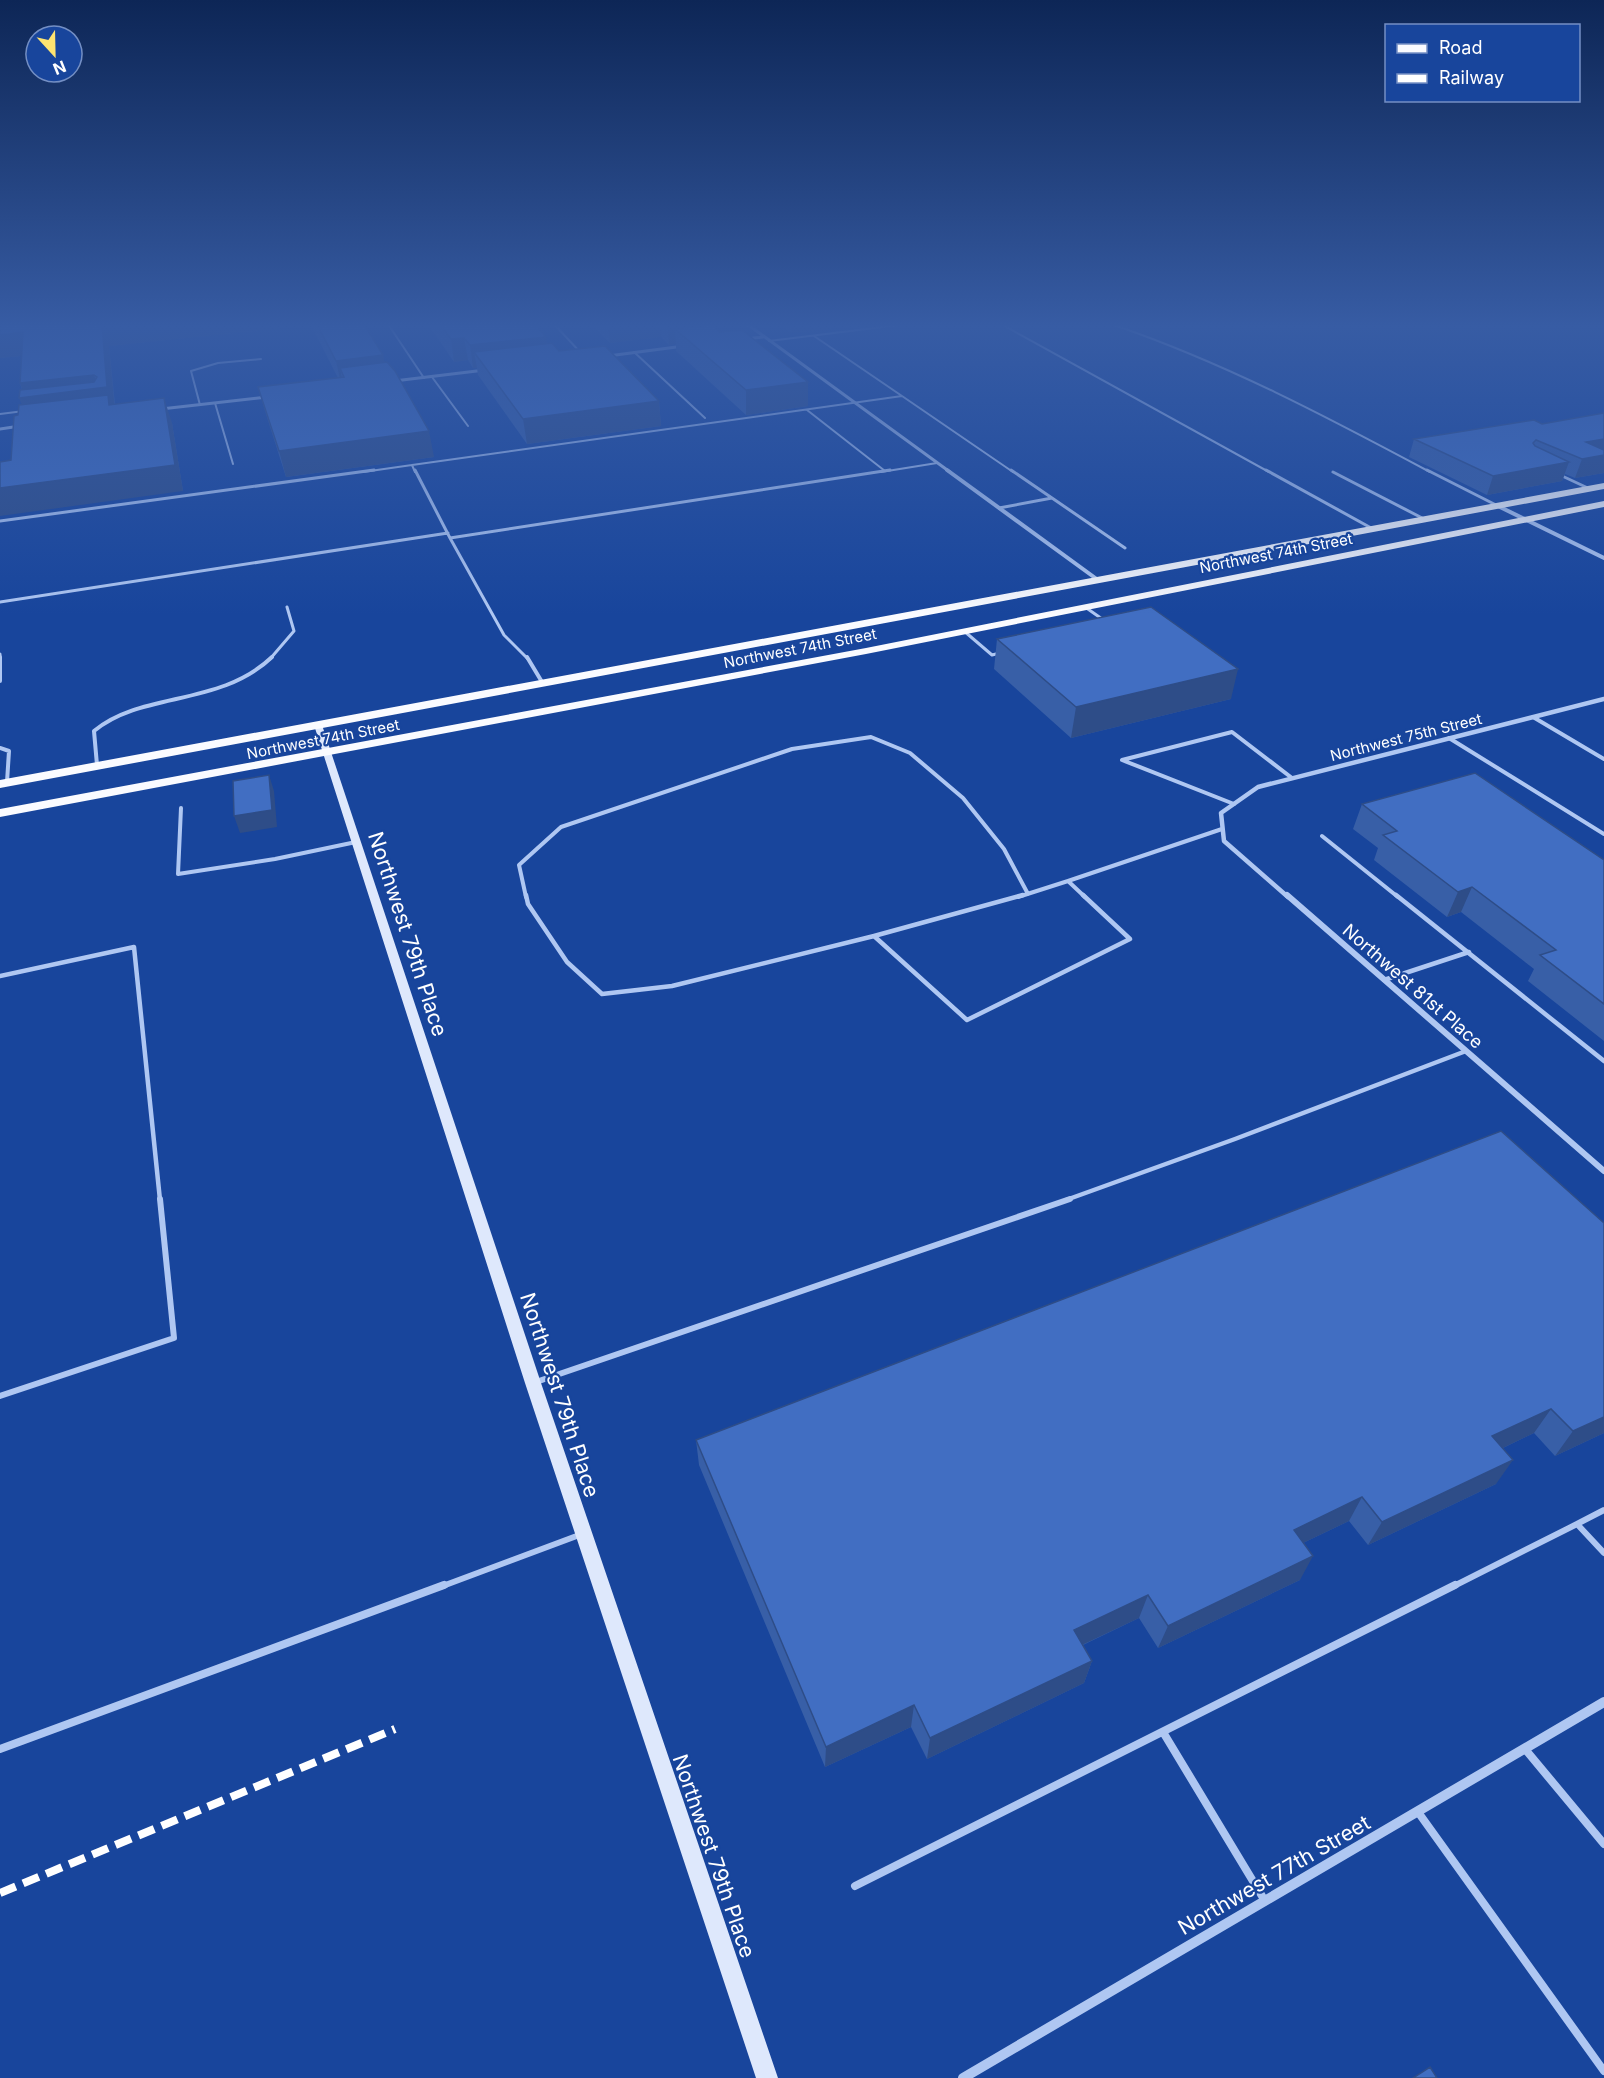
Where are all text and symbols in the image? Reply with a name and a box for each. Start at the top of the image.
north arrow [24,24,84,84]
legend [1385,24,1580,102]
text: Road [1439,37,1482,58]
text: N [50,56,69,79]
text: Railway [1439,67,1504,88]
street label: Northwest 74th Street [1198,529,1354,577]
street label: Northwest 74th Street [722,624,878,672]
street label: Northwest 75th Street [1328,709,1484,765]
street label: Northwest 74th Street [245,715,401,763]
street label: Northwest 79th Place [363,829,453,1039]
street label: Northwest 81st Place [1339,919,1487,1053]
street label: Northwest 79th Place [515,1290,605,1500]
street label: Northwest 79th Place [667,1751,761,1961]
street label: Northwest 77th Street [1174,1810,1375,1940]

